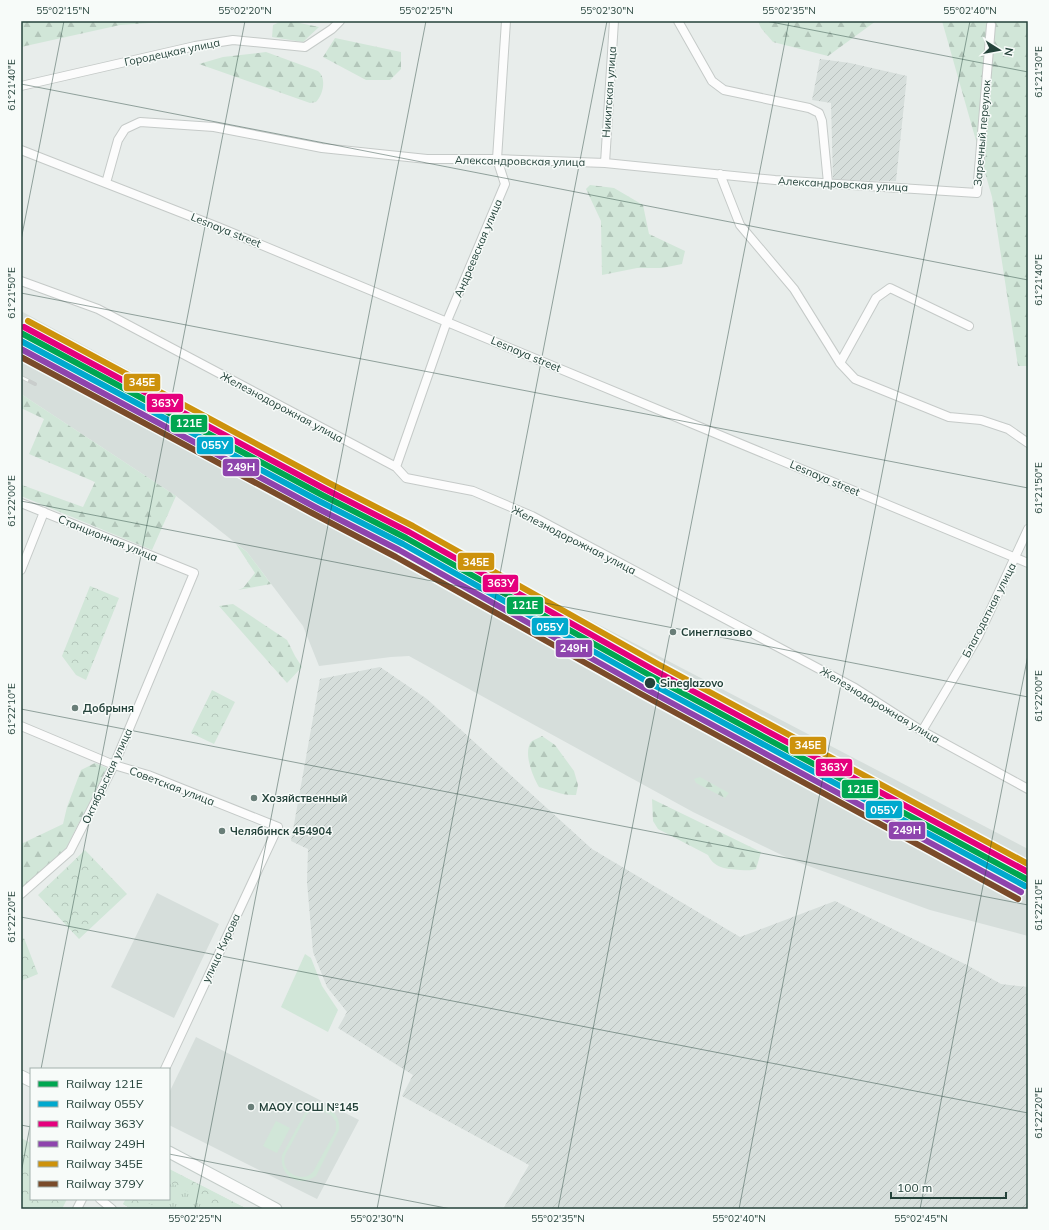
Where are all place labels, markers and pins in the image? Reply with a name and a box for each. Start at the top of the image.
place label: Синеглазово [681,625,753,639]
marker: Синеглазово [668,627,678,637]
marker: Sineglazovo [643,676,657,690]
place label: Sineglazovo [660,676,724,690]
place label: Добрыня [83,701,134,715]
marker: Добрыня [70,703,80,713]
place label: Хозяйственный [261,791,347,805]
marker: Хозяйственный [249,793,259,803]
place label: Челябинск 454904 [230,824,332,838]
marker: Челябинск 454904 [217,826,227,836]
place label: МАОУ СОШ №145 [259,1100,359,1114]
marker: МАОУ СОШ №145 [246,1102,256,1112]

